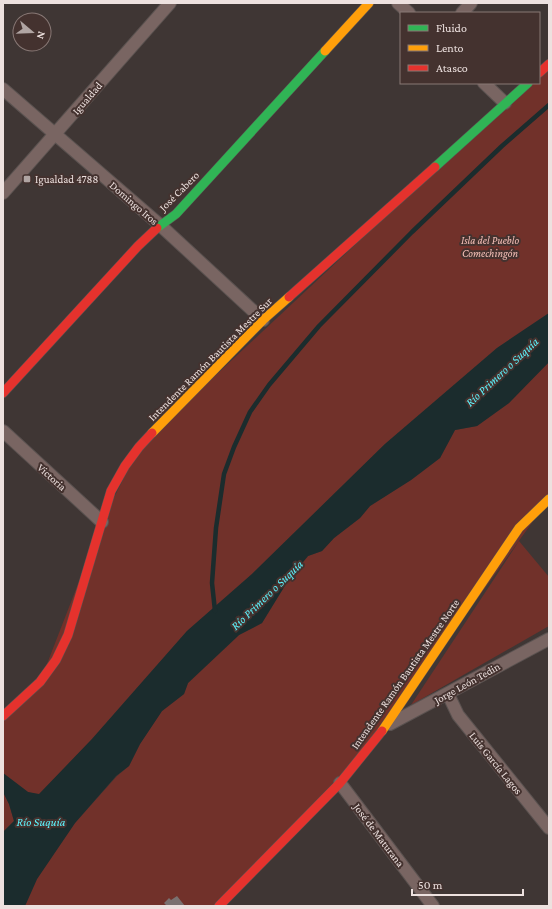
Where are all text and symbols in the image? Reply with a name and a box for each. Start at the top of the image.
north arrow [12,12,52,52]
legend [400,12,540,84]
text: Fluido [436,21,467,35]
text: N [34,30,48,41]
text: Lento [436,41,464,55]
text: Atasco [436,61,468,75]
street label: Igualdad [70,79,105,117]
street label: José Cabero [156,168,202,215]
place label: Igualdad 4788 [35,173,98,186]
marker: Igualdad 4788 [22,174,32,184]
street label: Domingo Iros [107,179,161,228]
park label: Isla del Pueblo Comechingón [461,234,519,260]
street label: Intendente Ramón Bautista Mestre Sur [146,295,274,423]
water label: Río Primero o Suquía [463,334,542,409]
street label: Victoria [35,461,69,493]
water label: Río Primero o Suquía [228,557,306,633]
street label: Intendente Ramón Bautista Mestre Norte [348,597,462,751]
street label: Jorge León Tedin [431,660,503,707]
street label: Luis García Lagos [467,730,525,797]
street label: José de Maturana [350,800,407,870]
water label: Río Suquía [16,815,66,829]
scale bar [412,871,523,897]
text: 50 m [418,878,443,892]

